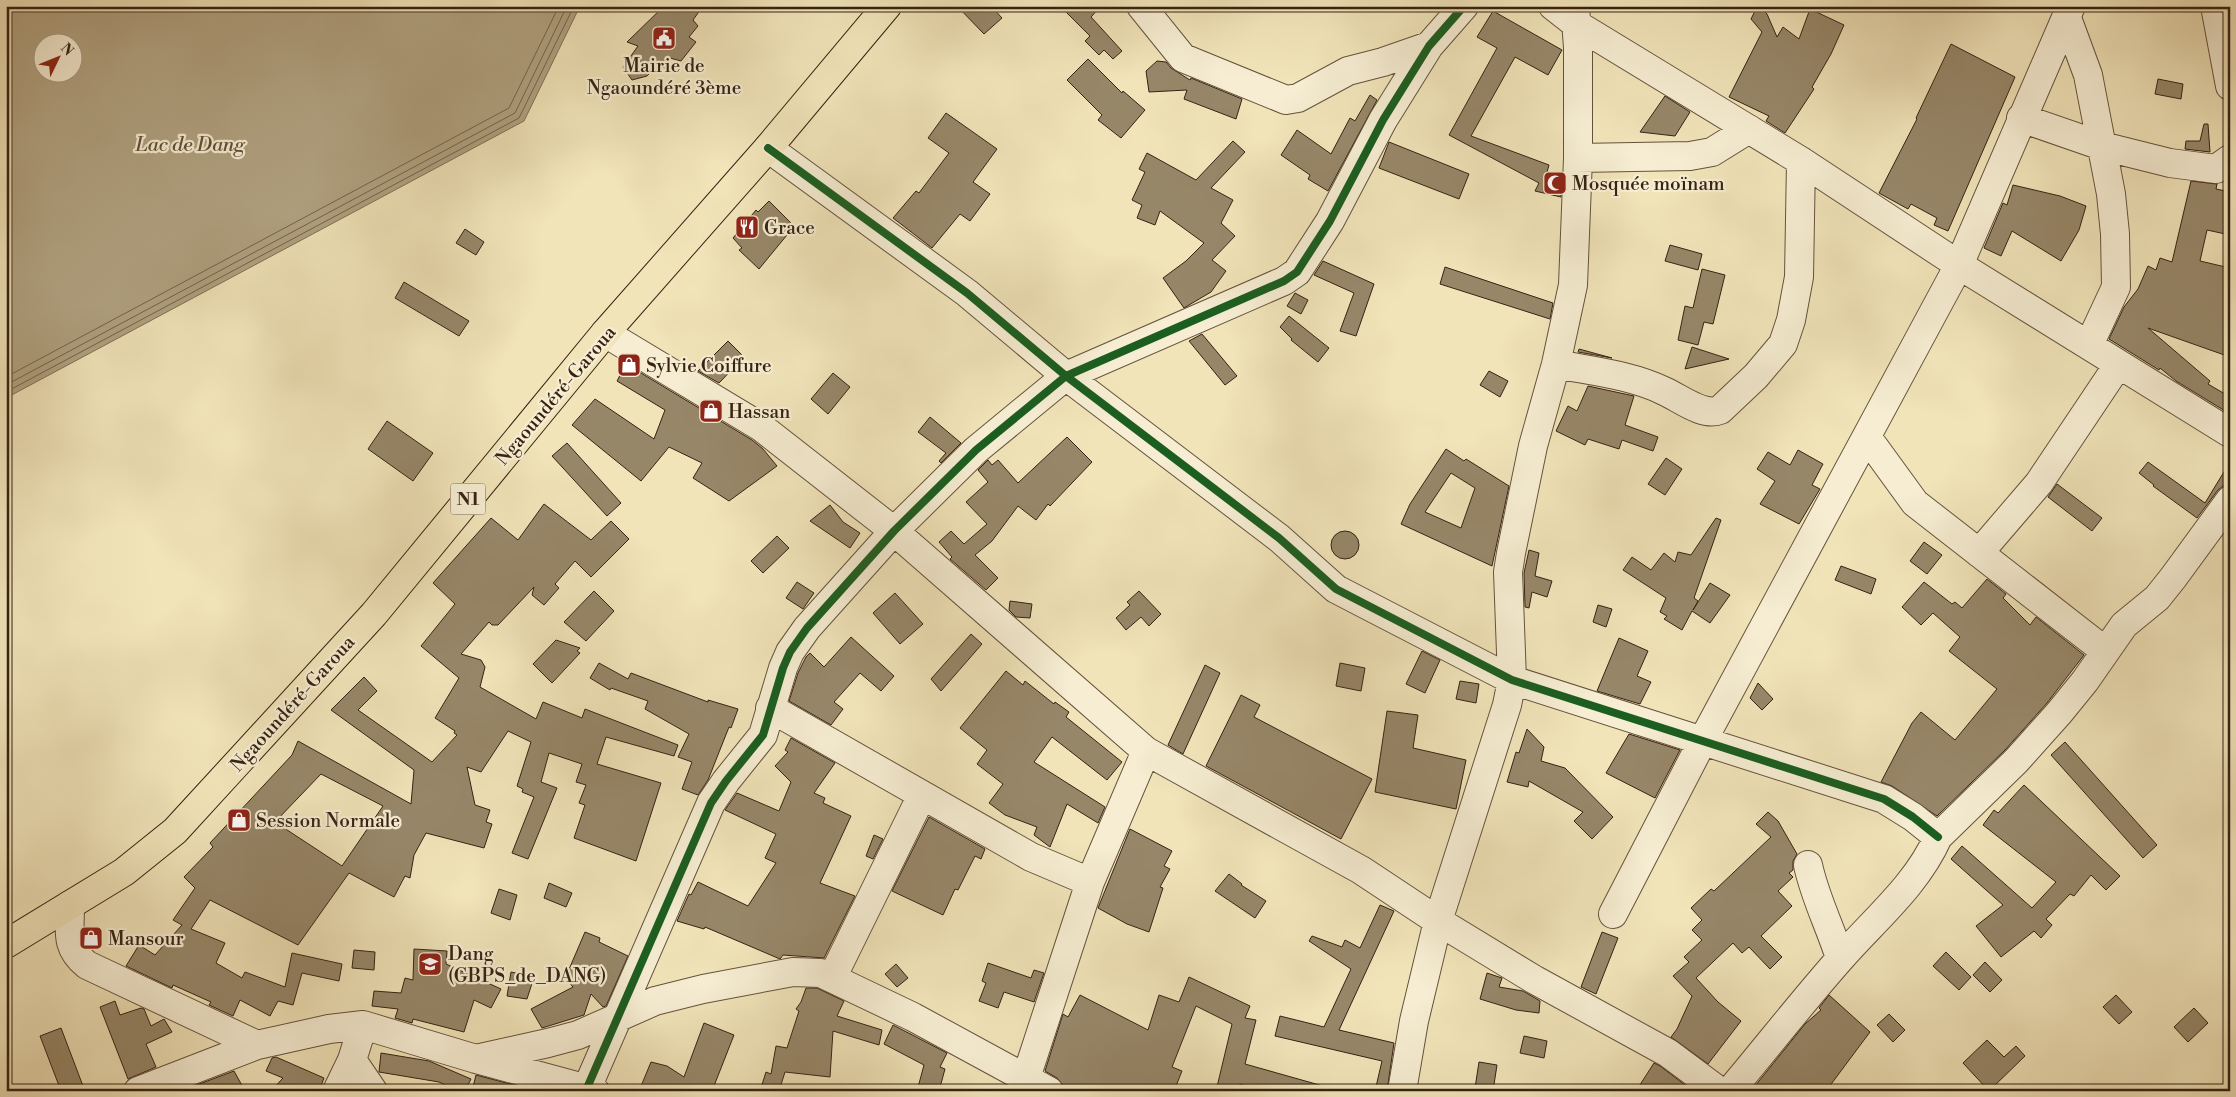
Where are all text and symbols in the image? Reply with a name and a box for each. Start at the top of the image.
public building icon: Mairie de Ngaoundéré 3ème [651,25,677,51]
north arrow [32,32,82,82]
text: N [56,40,77,60]
place label: Mairie de Ngaoundéré 3ème [587,54,741,100]
water label: Lac de Dang [134,133,246,158]
mosque icon: Mosquée moïnam [1542,170,1568,196]
place label: Mosquée moïnam [1572,172,1725,196]
restaurant icon: Grace [734,214,760,240]
place label: Grace [764,216,815,240]
street label: Ngaoundéré-Garoua [490,321,621,470]
shop icon: Sylvie Coiffure [616,352,642,378]
place label: Sylvie Coiffure [646,354,772,378]
shop icon: Hassan [698,398,724,424]
place label: Hassan [728,400,790,424]
road number: N1 [450,484,486,514]
street label: Ngaoundéré-Garoua [225,630,361,777]
shop icon: Session Normale [226,807,252,833]
place label: Session Normale [256,809,400,833]
shop icon: Mansour [78,925,104,951]
place label: Mansour [108,927,184,951]
place label: Dang (GBPS_de_DANG) [448,942,606,988]
school or university icon: Dang (GBPS_de_DANG) [417,951,443,977]

